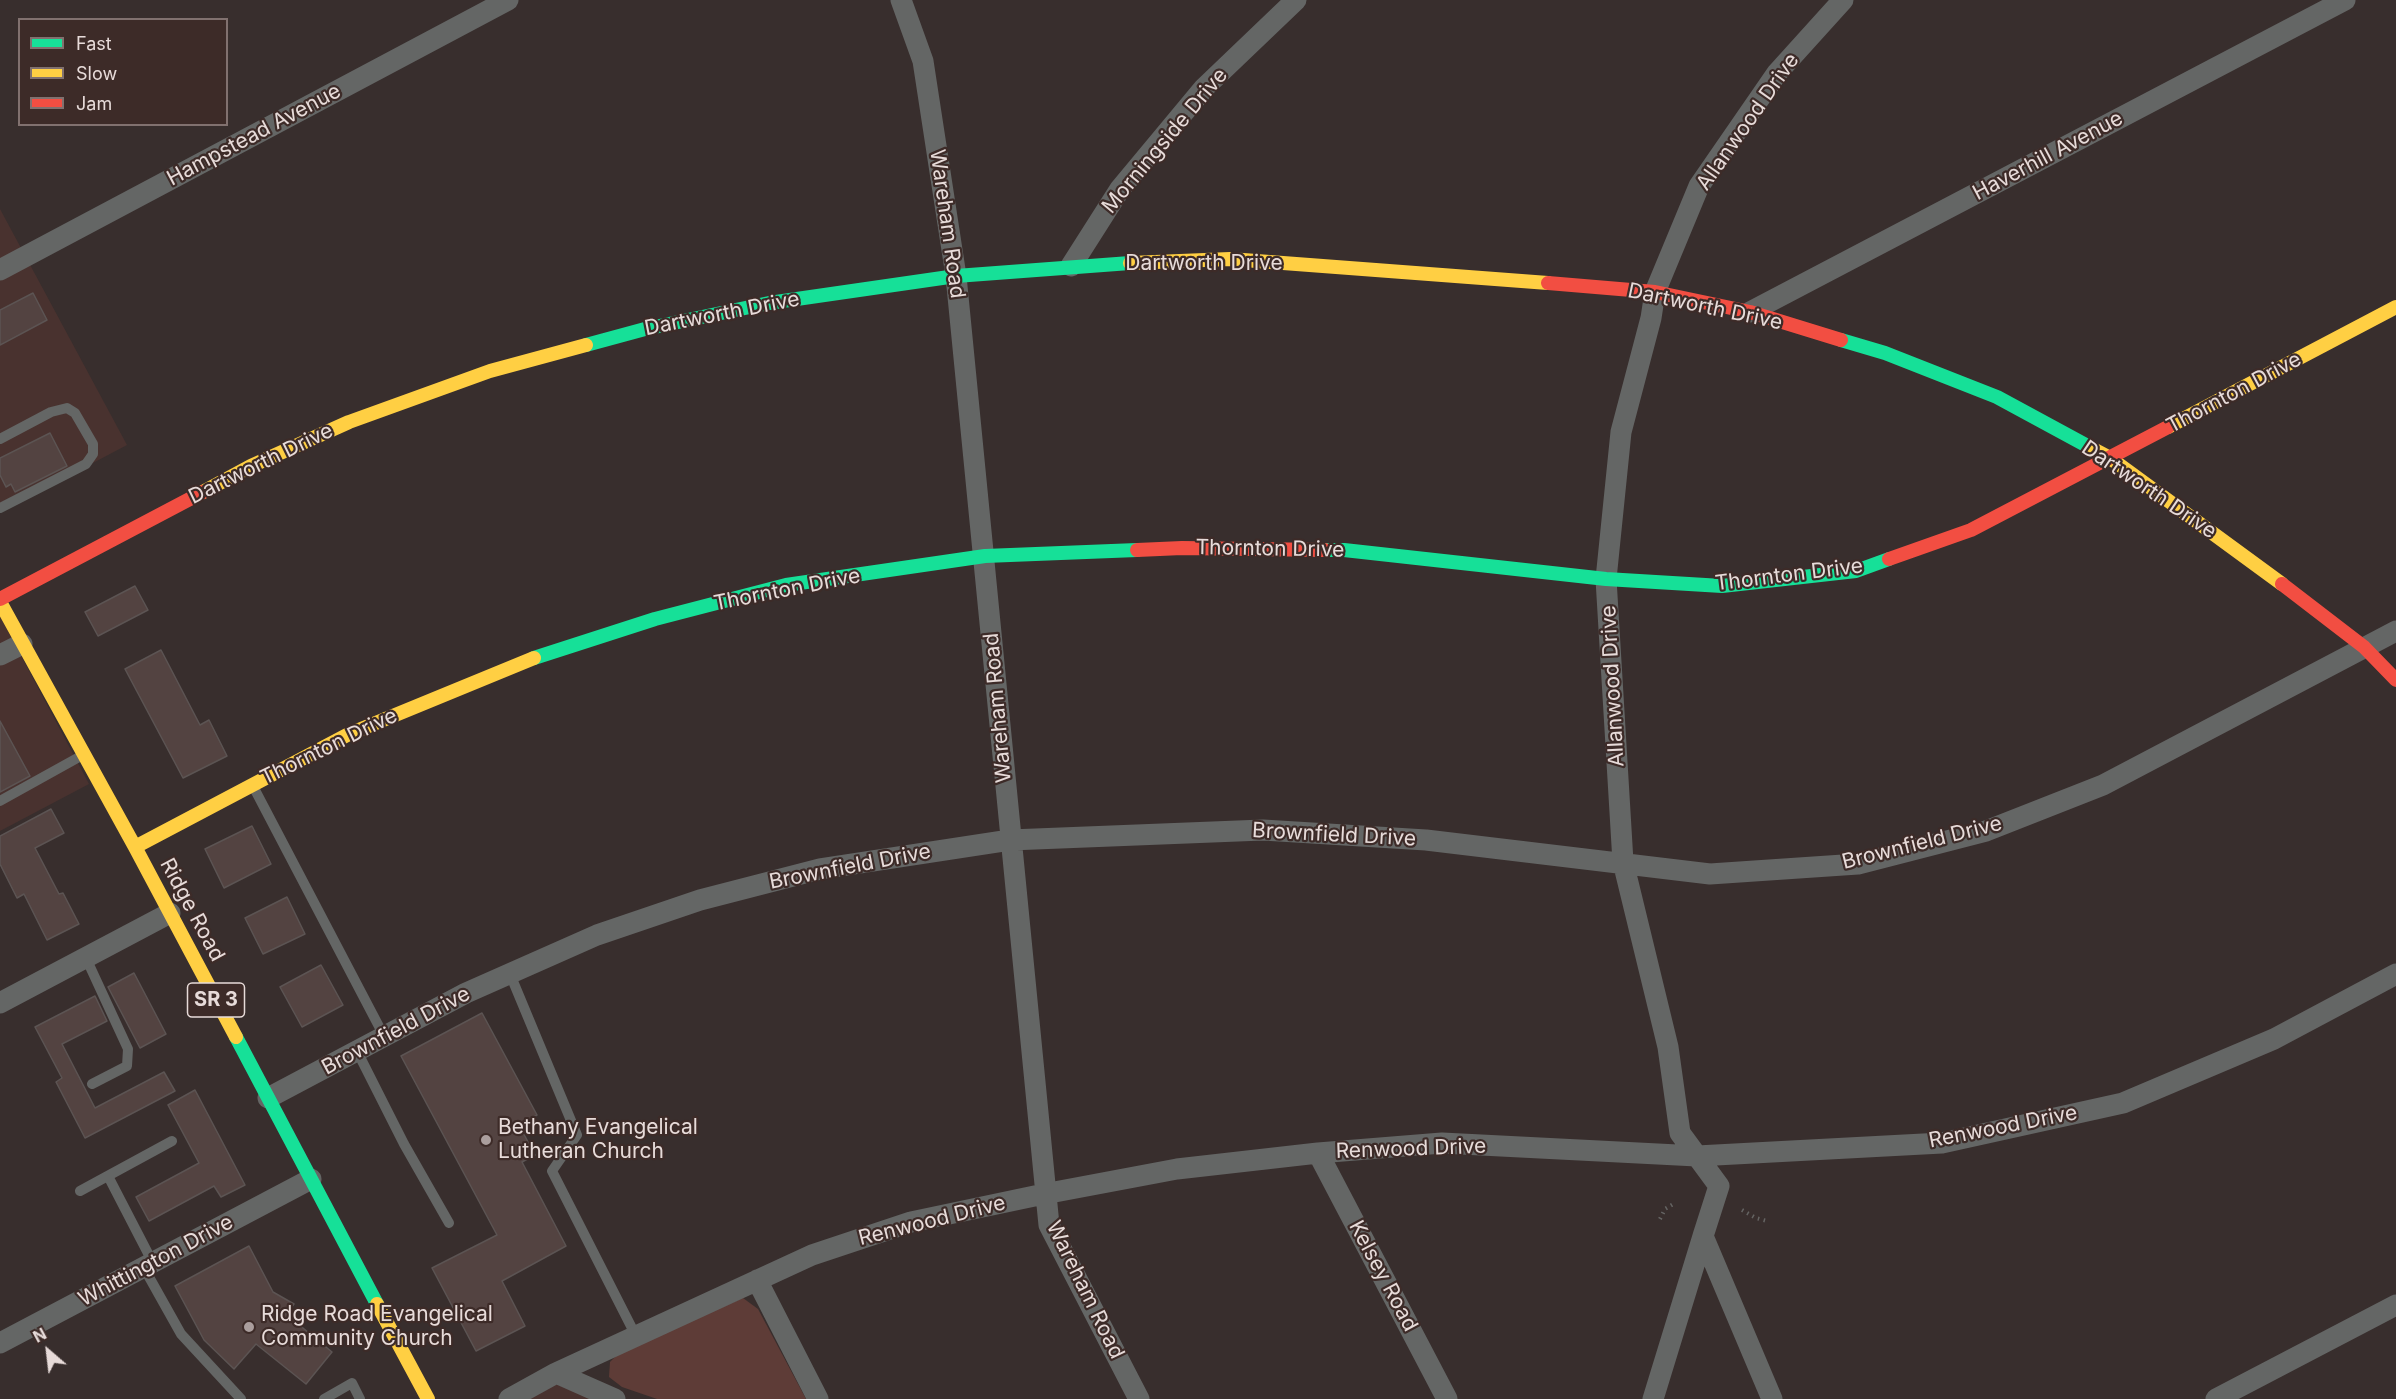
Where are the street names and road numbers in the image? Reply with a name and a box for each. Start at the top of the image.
street label: Allanwood Drive [1691,49,1805,195]
street label: Morningside Drive [1097,63,1233,219]
street label: Hampstead Avenue [163,79,345,191]
street label: Haverhill Avenue [1969,106,2127,206]
street label: Wareham Road [924,148,970,300]
street label: Dartworth Drive [1125,251,1283,277]
street label: Dartworth Drive [1625,278,1785,336]
street label: Dartworth Drive [642,287,802,341]
street label: Thornton Drive [2162,347,2306,439]
street label: Dartworth Drive [185,418,337,510]
street label: Dartworth Drive [2077,436,2221,544]
street label: Thornton Drive [1195,535,1345,563]
street label: Thornton Drive [1714,553,1864,597]
street label: Thornton Drive [712,563,862,617]
street label: Allanwood Drive [1596,605,1630,767]
street label: Wareham Road [979,632,1017,784]
street label: Thornton Drive [257,703,401,791]
street label: Brownfield Drive [1839,811,2005,875]
street label: Brownfield Drive [1251,818,1417,852]
street label: Brownfield Drive [767,839,933,895]
street label: Ridge Road [154,854,230,966]
street label: Brownfield Drive [318,981,474,1081]
road number: SR 3 [188,983,244,1017]
street label: Renwood Drive [1927,1100,2079,1154]
street label: Renwood Drive [1335,1134,1487,1164]
street label: Renwood Drive [856,1191,1008,1251]
street label: Whittington Drive [74,1210,238,1312]
street label: Kelsey Road [1343,1216,1423,1336]
street label: Wareham Road [1041,1217,1129,1363]

